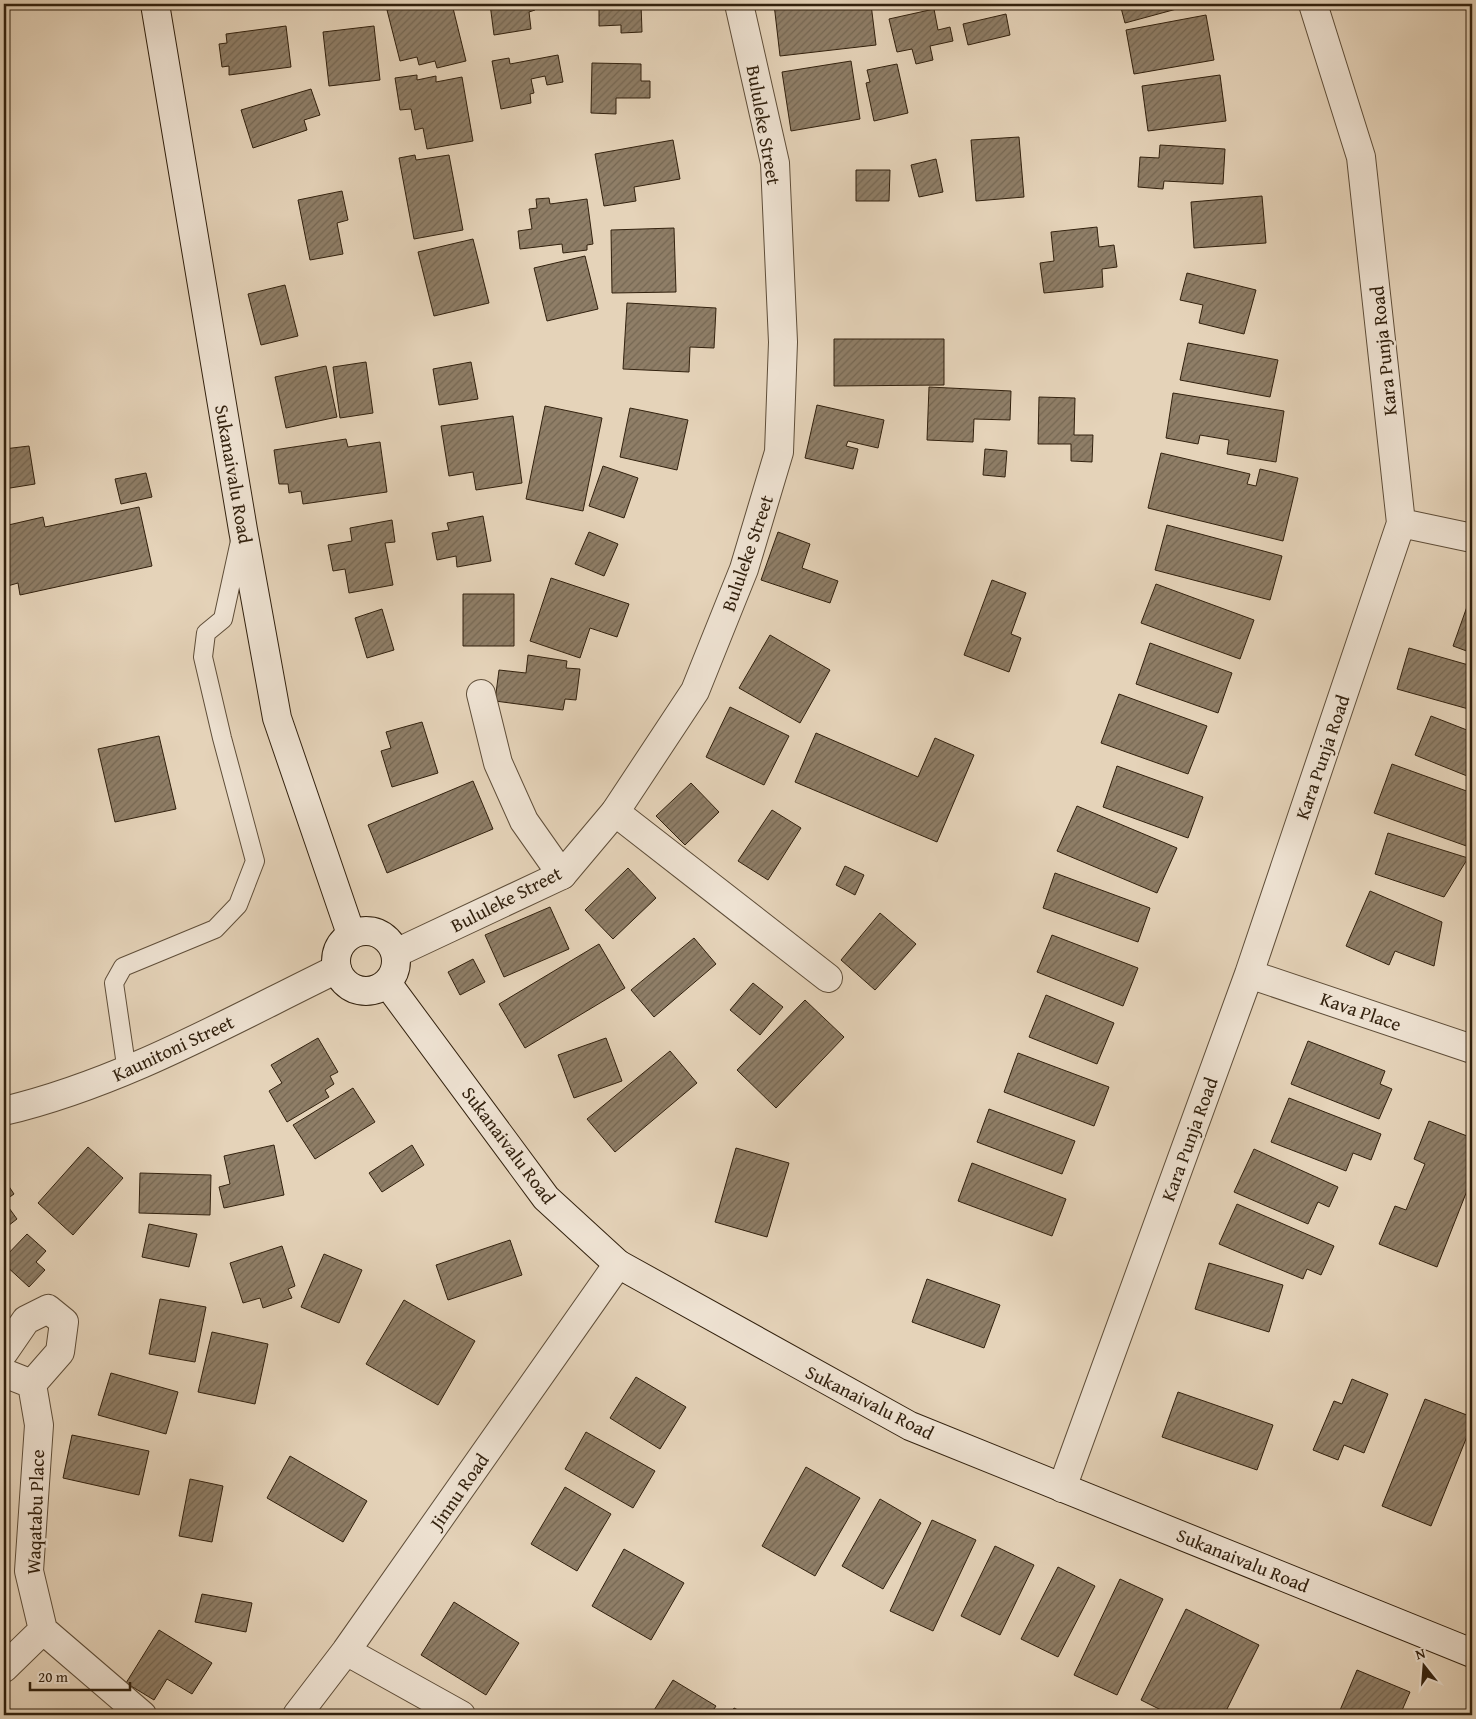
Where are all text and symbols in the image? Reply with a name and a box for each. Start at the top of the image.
street label: Bululeke Street [740,63,788,187]
street label: Kara Punja Road [1362,284,1404,417]
street label: Sukanaivalu Road [208,402,260,547]
street label: Bululeke Street [714,491,780,615]
street label: Kara Punja Road [1288,690,1357,823]
street label: Bululeke Street [446,859,567,939]
street label: Kava Place [1317,984,1405,1038]
street label: Kaunitoni Street [108,1007,239,1088]
street label: Kara Punja Road [1154,1072,1225,1205]
street label: Sukanaivalu Road [455,1080,563,1210]
street label: Sukanaivalu Road [801,1358,940,1447]
street label: Jinnu Road [421,1447,496,1536]
street label: Waqatabu Place [19,1449,51,1575]
street label: Sukanaivalu Road [1172,1521,1314,1600]
north arrow [1398,1642,1448,1692]
text: N [1413,1642,1428,1664]
scale bar [30,1659,130,1691]
text: 20 m [38,1666,69,1687]

